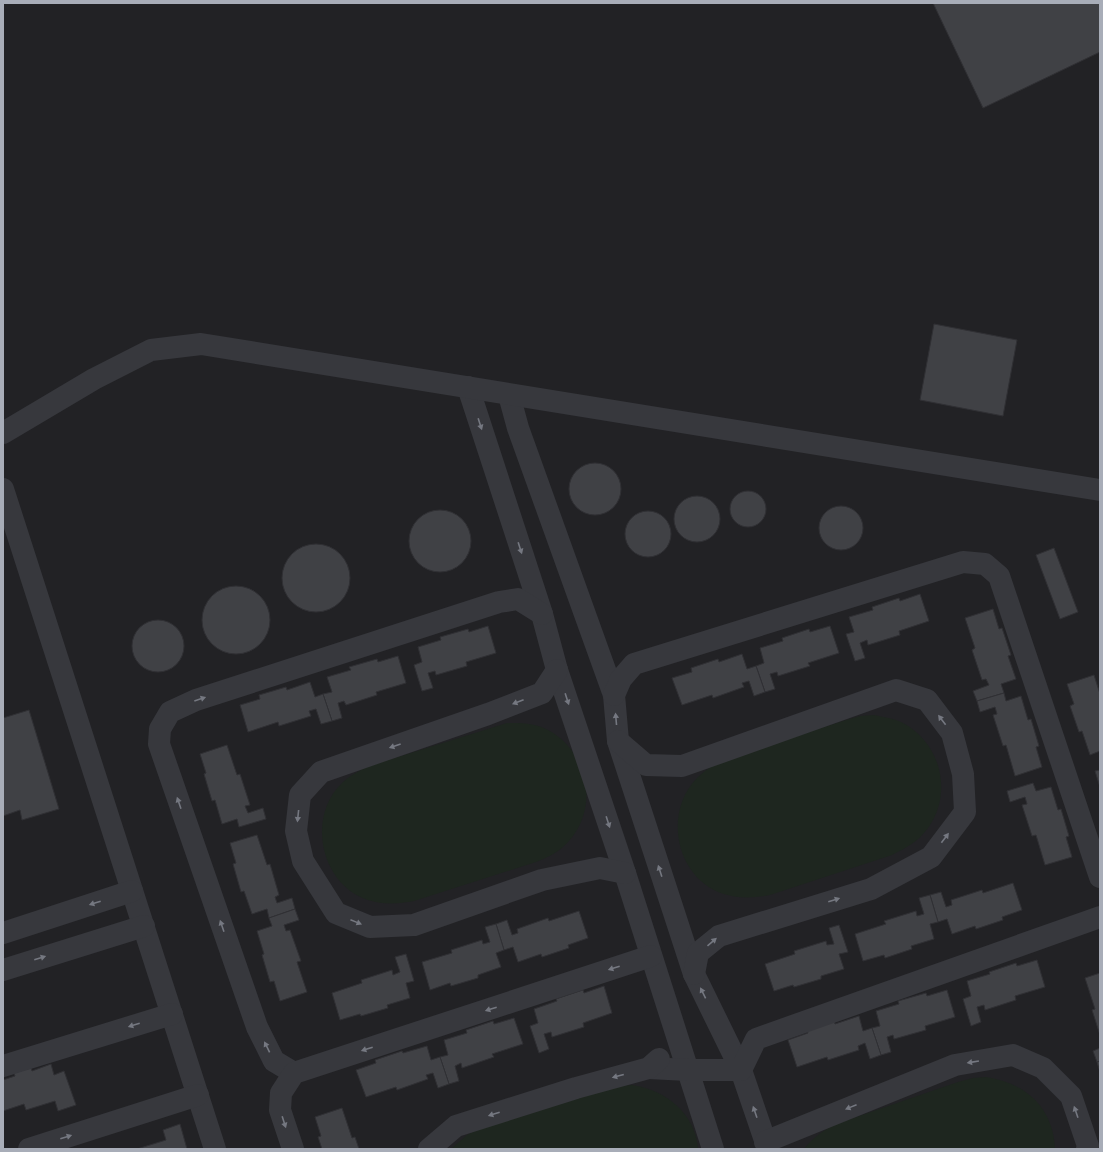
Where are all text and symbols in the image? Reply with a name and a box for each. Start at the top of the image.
one-way arrow [477,419,483,431]
one-way arrow [518,542,524,554]
one-way arrow [564,693,570,705]
one-way arrow [195,696,207,702]
one-way arrow [511,700,523,706]
one-way arrow [613,713,620,725]
one-way arrow [938,714,946,725]
one-way arrow [389,744,401,750]
one-way arrow [176,796,182,808]
one-way arrow [295,809,301,822]
one-way arrow [605,817,611,829]
one-way arrow [941,833,949,844]
one-way arrow [657,864,663,876]
one-way arrow [829,897,841,903]
one-way arrow [89,900,101,906]
one-way arrow [219,919,225,931]
one-way arrow [351,919,363,925]
one-way arrow [706,937,717,946]
one-way arrow [35,955,47,961]
one-way arrow [608,965,620,971]
one-way arrow [700,987,706,999]
one-way arrow [484,1006,496,1012]
one-way arrow [128,1022,140,1028]
one-way arrow [264,1042,270,1053]
one-way arrow [361,1047,373,1053]
one-way arrow [967,1059,979,1065]
one-way arrow [612,1073,624,1079]
one-way arrow [845,1104,857,1110]
one-way arrow [752,1106,758,1118]
one-way arrow [1073,1106,1079,1118]
one-way arrow [488,1111,500,1117]
one-way arrow [281,1116,287,1128]
one-way arrow [61,1134,73,1140]

